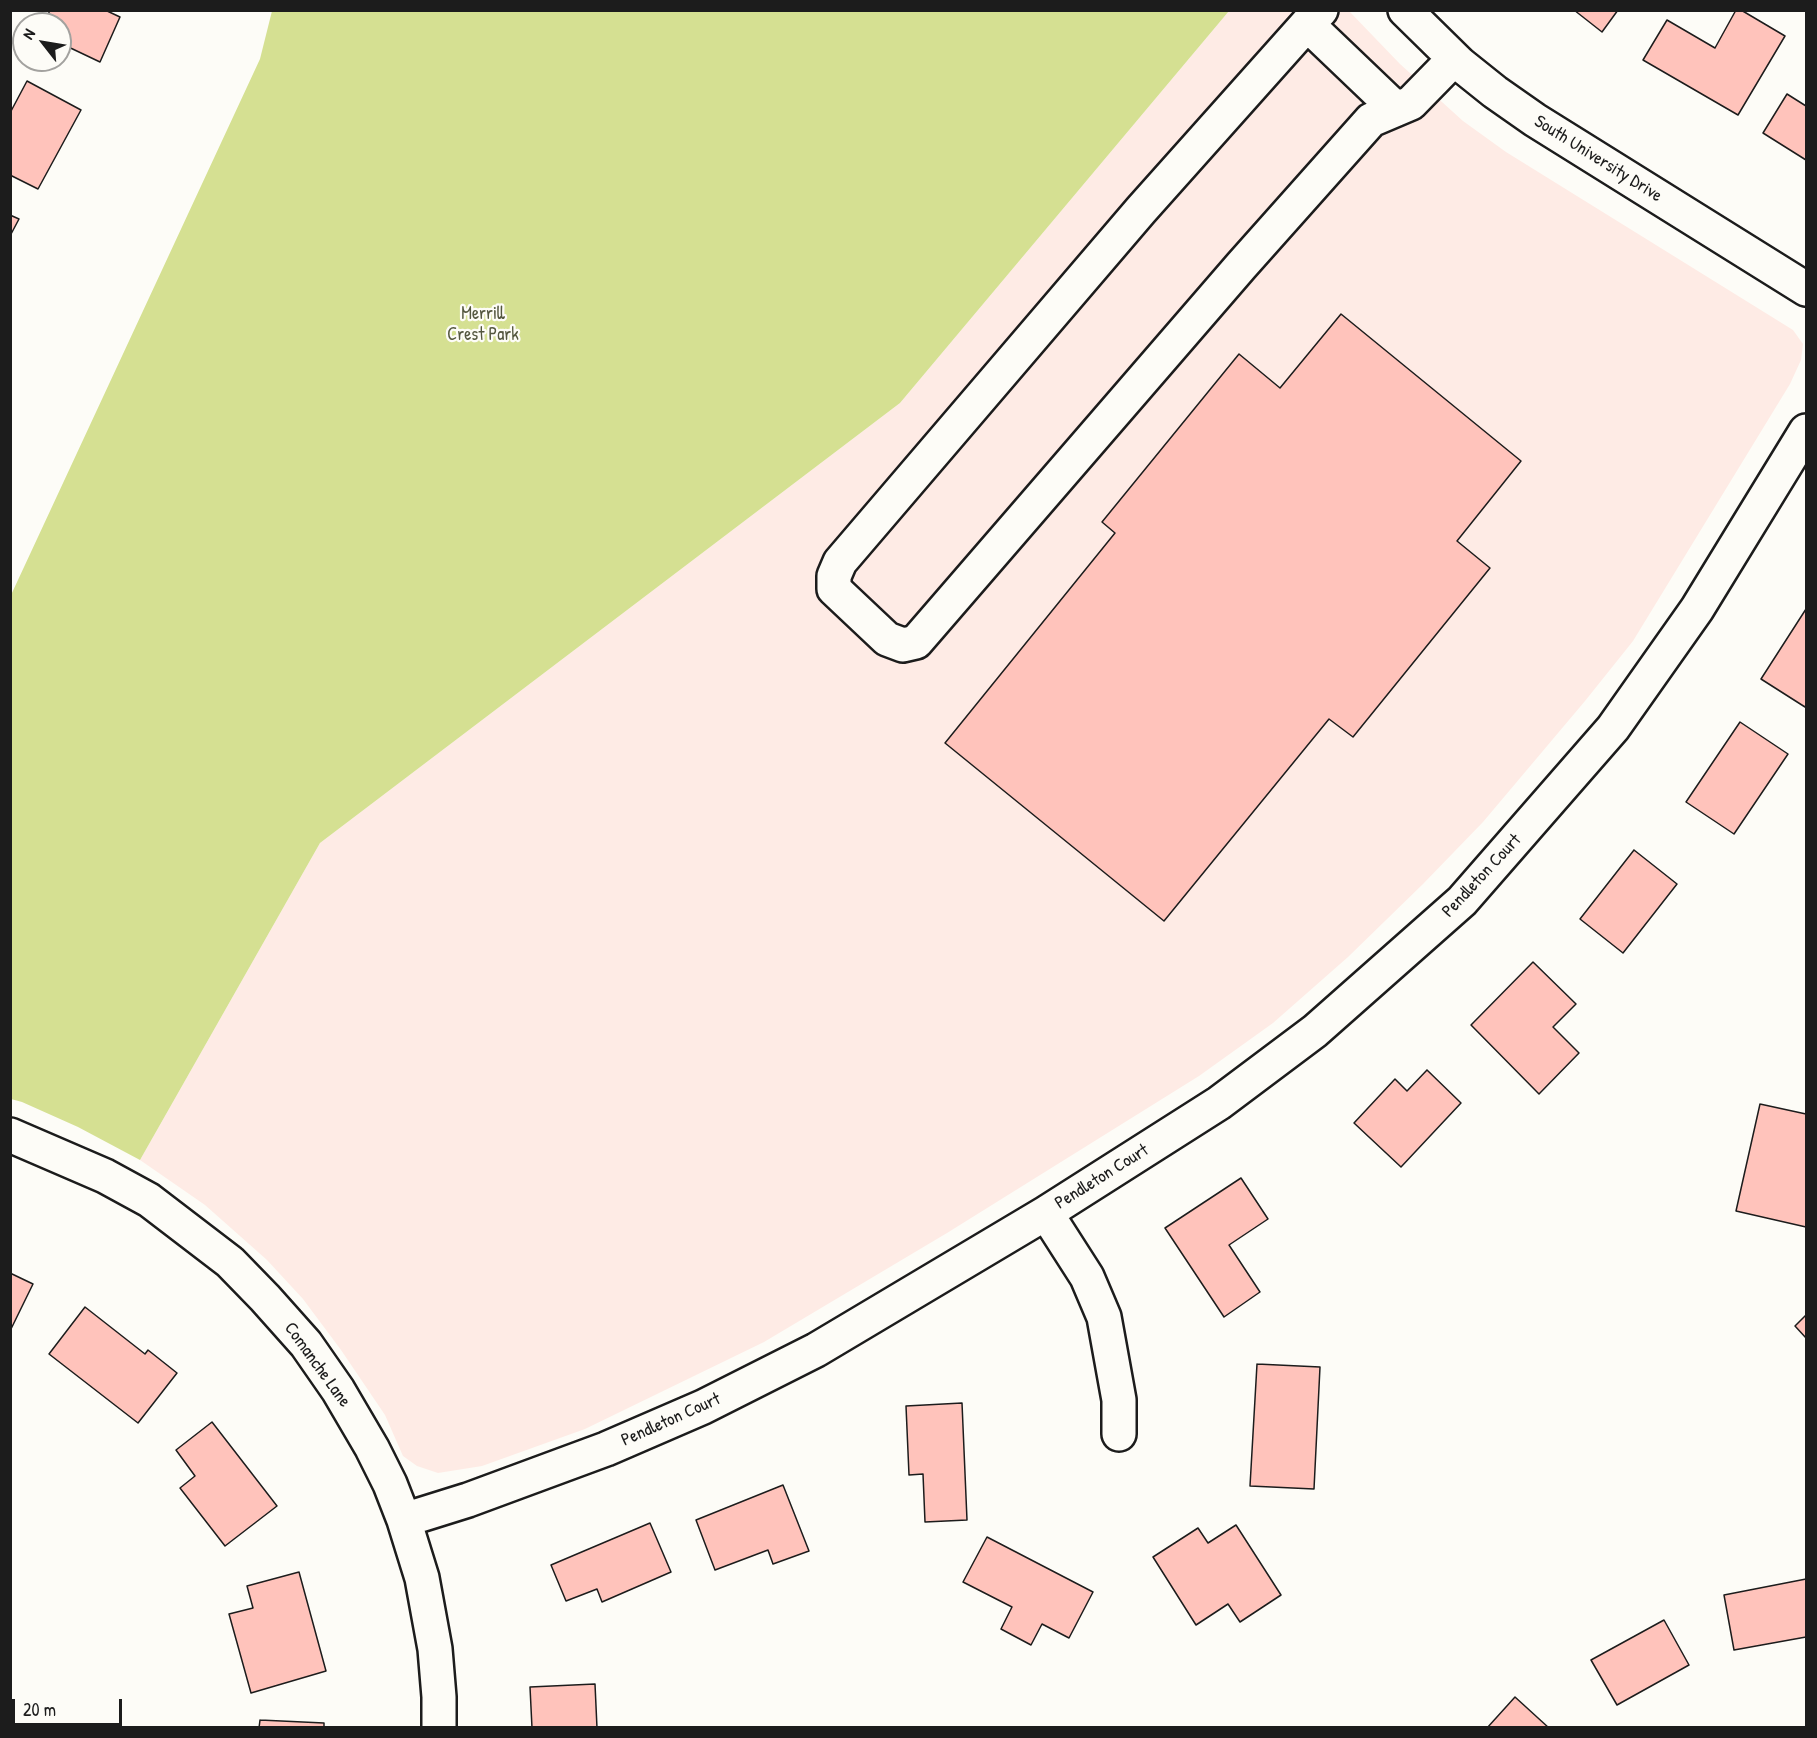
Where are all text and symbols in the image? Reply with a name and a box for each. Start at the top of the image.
north arrow [12,12,72,72]
text: N [17,24,40,43]
street label: South University Drive [1530,111,1666,207]
park label: Merrill Crest Park [447,303,519,346]
street label: Pendleton Court [1438,830,1526,922]
street label: Pendleton Court [1051,1140,1153,1214]
street label: Comanche Lane [279,1318,355,1412]
street label: Pendleton Court [618,1389,724,1451]
scale bar [15,1687,124,1725]
text: 20 m [23,1697,56,1722]

